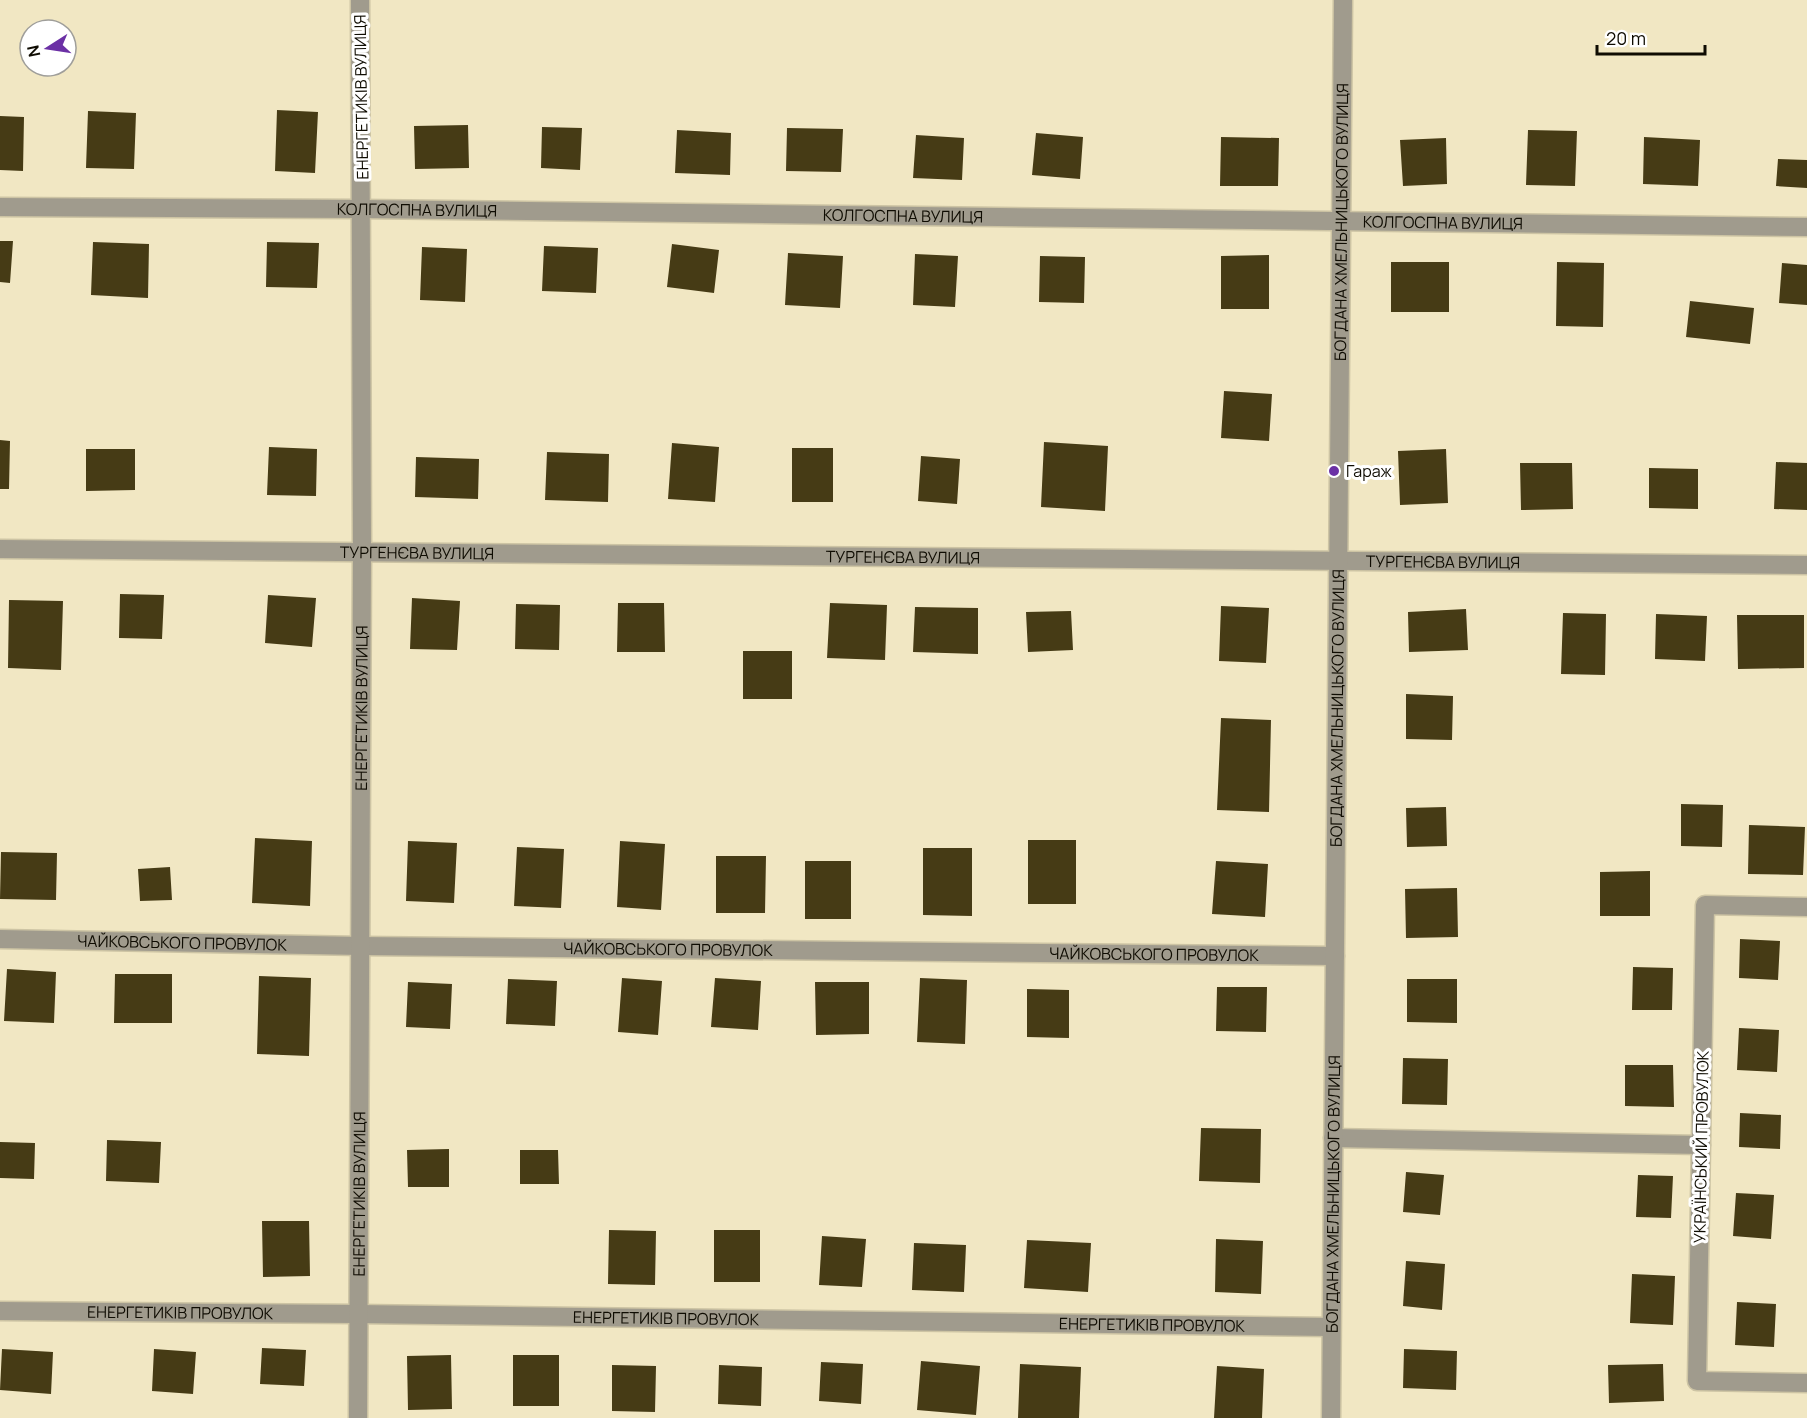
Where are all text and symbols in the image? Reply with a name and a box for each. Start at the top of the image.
street label: ЕНЕРГЕТИКІВ ВУЛИЦЯ [349,14,373,180]
north arrow [18,18,78,78]
scale bar [1597,18,1705,56]
text: 20 m [1606,26,1646,50]
text: N [21,43,45,59]
street label: БОГДАНА ХМЕЛЬНИЦЬКОГО ВУЛИЦЯ [1329,83,1353,361]
street label: КОЛГОСПНА ВУЛИЦЯ [337,198,497,222]
street label: КОЛГОСПНА ВУЛИЦЯ [823,204,983,228]
street label: КОЛГОСПНА ВУЛИЦЯ [1363,210,1523,234]
place label: Гараж [1346,460,1393,482]
marker: Гараж [1327,464,1341,478]
street label: ТУРГЕНЄВА ВУЛИЦЯ [340,541,494,564]
street label: ТУРГЕНЄВА ВУЛИЦЯ [826,545,980,569]
street label: ТУРГЕНЄВА ВУЛИЦЯ [1366,550,1520,573]
street label: БОГДАНА ХМЕЛЬНИЦЬКОГО ВУЛИЦЯ [1325,569,1349,847]
street label: ЕНЕРГЕТИКІВ ВУЛИЦЯ [350,625,373,791]
street label: ЧАЙКОВСЬКОГО ПРОВУЛОК [77,929,288,956]
street label: ЧАЙКОВСЬКОГО ПРОВУЛОК [563,937,773,961]
street label: ЧАЙКОВСЬКОГО ПРОВУЛОК [1049,942,1259,966]
street label: УКРАЇНСЬКИЙ ПРОВУЛОК [1688,1050,1714,1243]
street label: БОГДАНА ХМЕЛЬНИЦЬКОГО ВУЛИЦЯ [1321,1055,1345,1333]
street label: ЕНЕРГЕТИКІВ ВУЛИЦЯ [348,1111,370,1277]
street label: ЕНЕРГЕТИКІВ ПРОВУЛОК [87,1301,274,1324]
street label: ЕНЕРГЕТИКІВ ПРОВУЛОК [573,1306,760,1330]
street label: ЕНЕРГЕТИКІВ ПРОВУЛОК [1059,1312,1246,1337]

